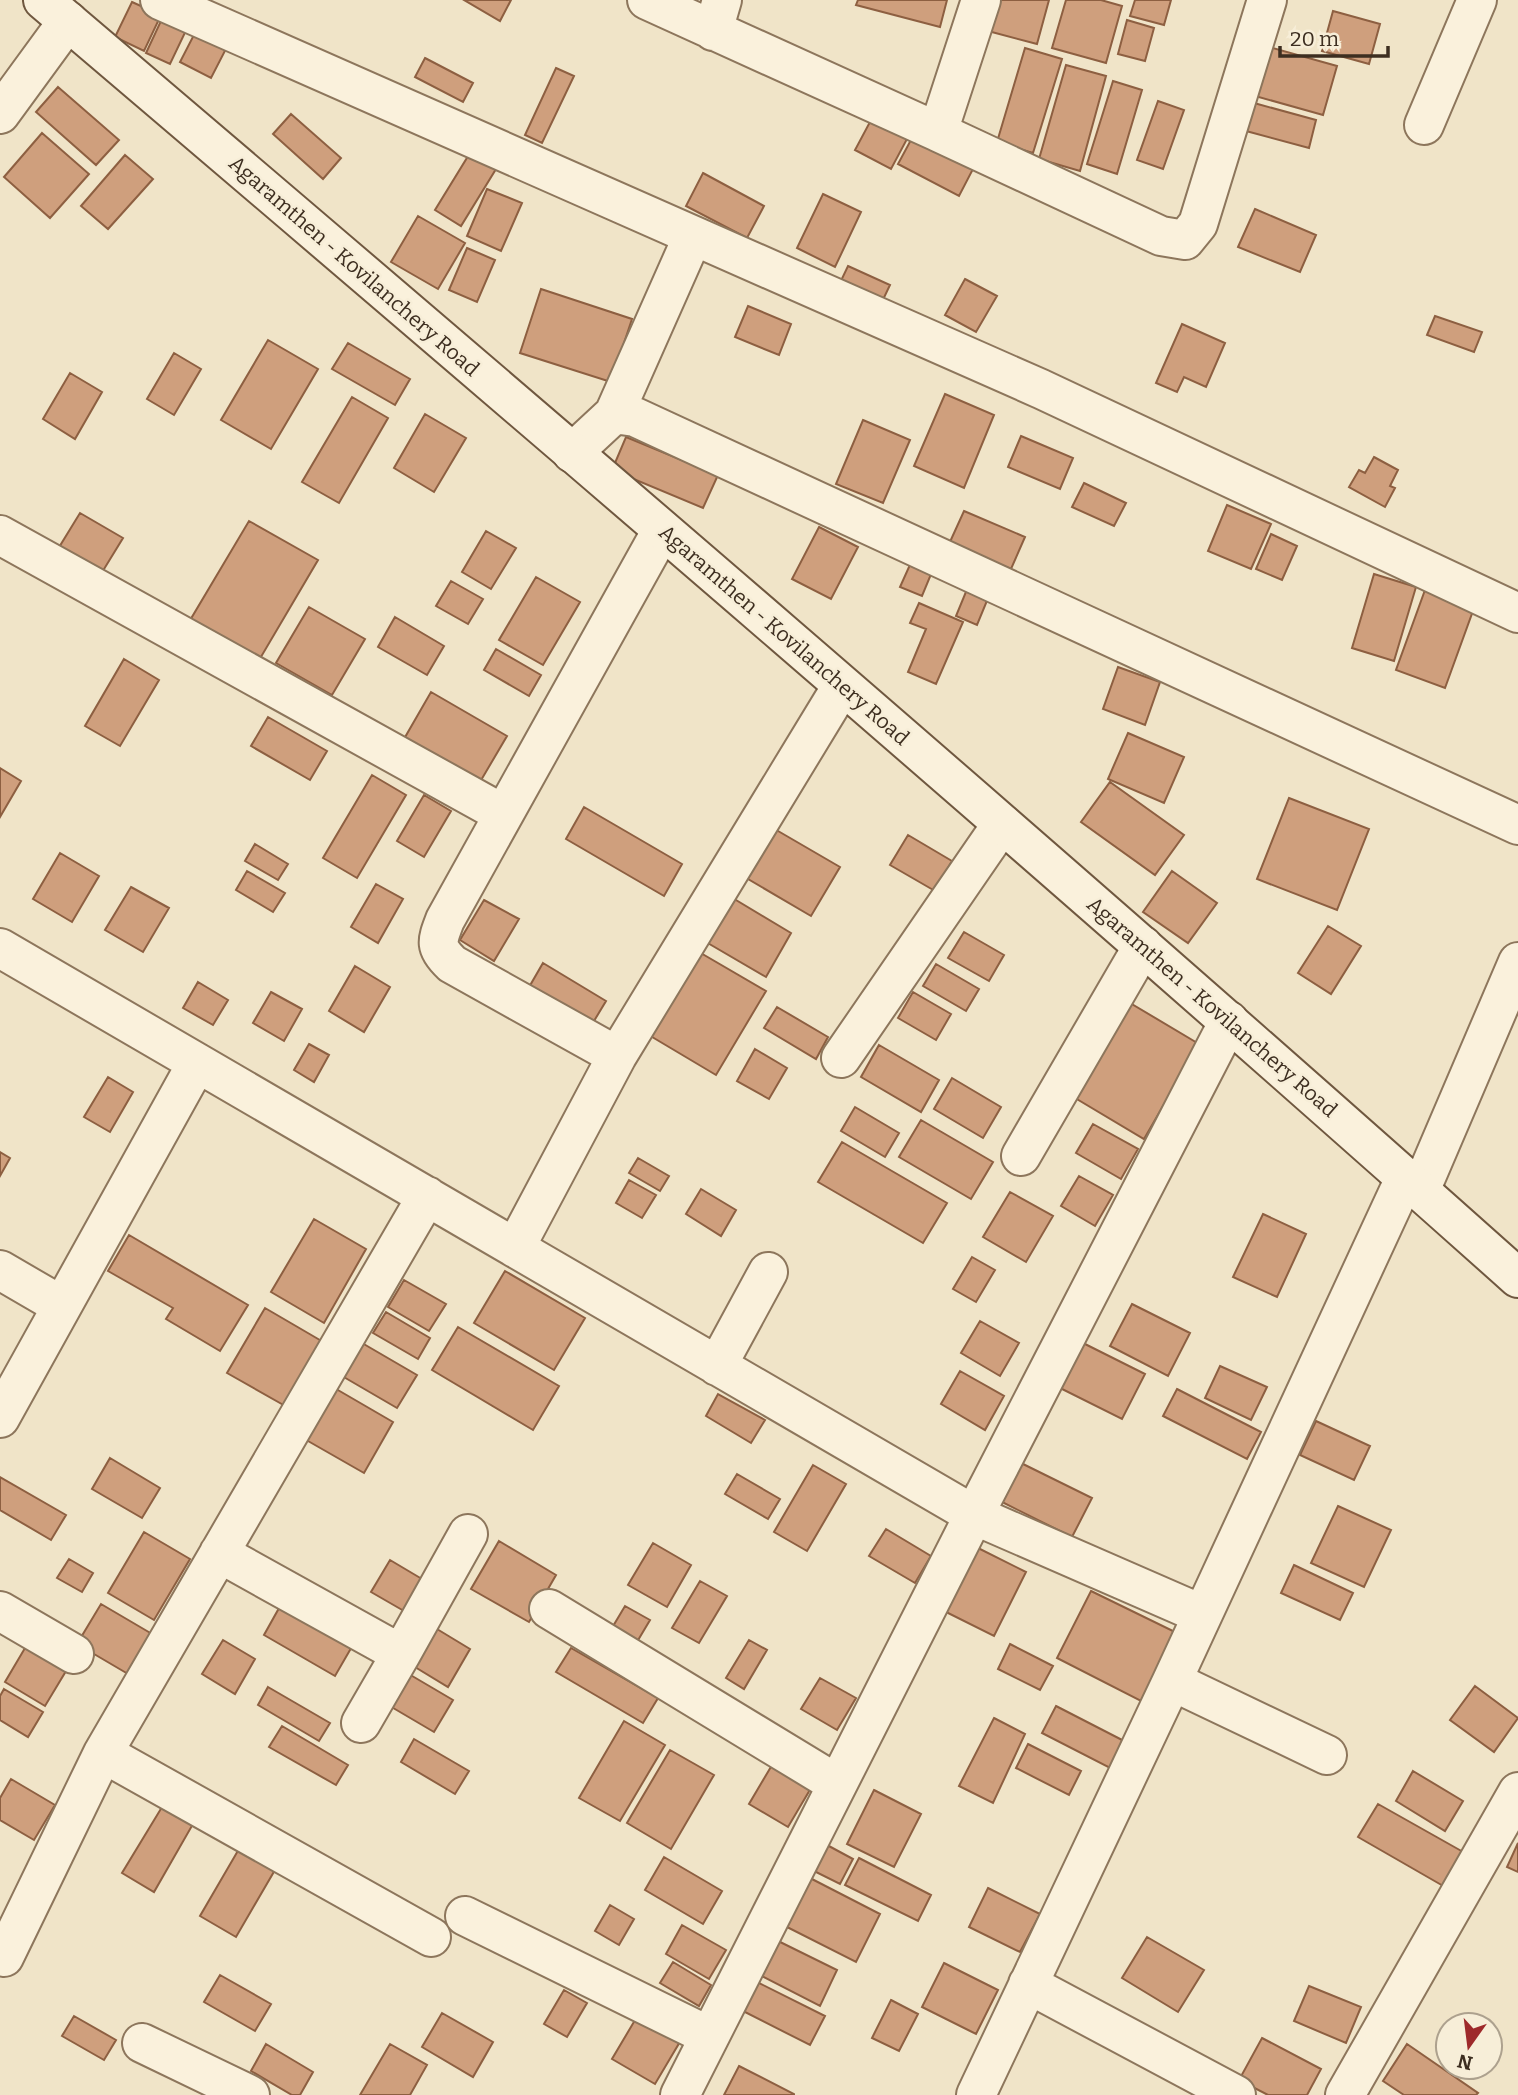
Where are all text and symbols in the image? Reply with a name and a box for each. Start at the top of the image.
scale bar [1280,14,1388,58]
text: 20 m [1290,26,1339,52]
street label: Agaramthen - Kovilanchery Road [223,150,485,382]
street label: Agaramthen - Kovilanchery Road [653,519,915,751]
street label: Agaramthen - Kovilanchery Road [1081,891,1343,1123]
north arrow [1434,2011,1504,2081]
text: N [1455,2049,1475,2075]

